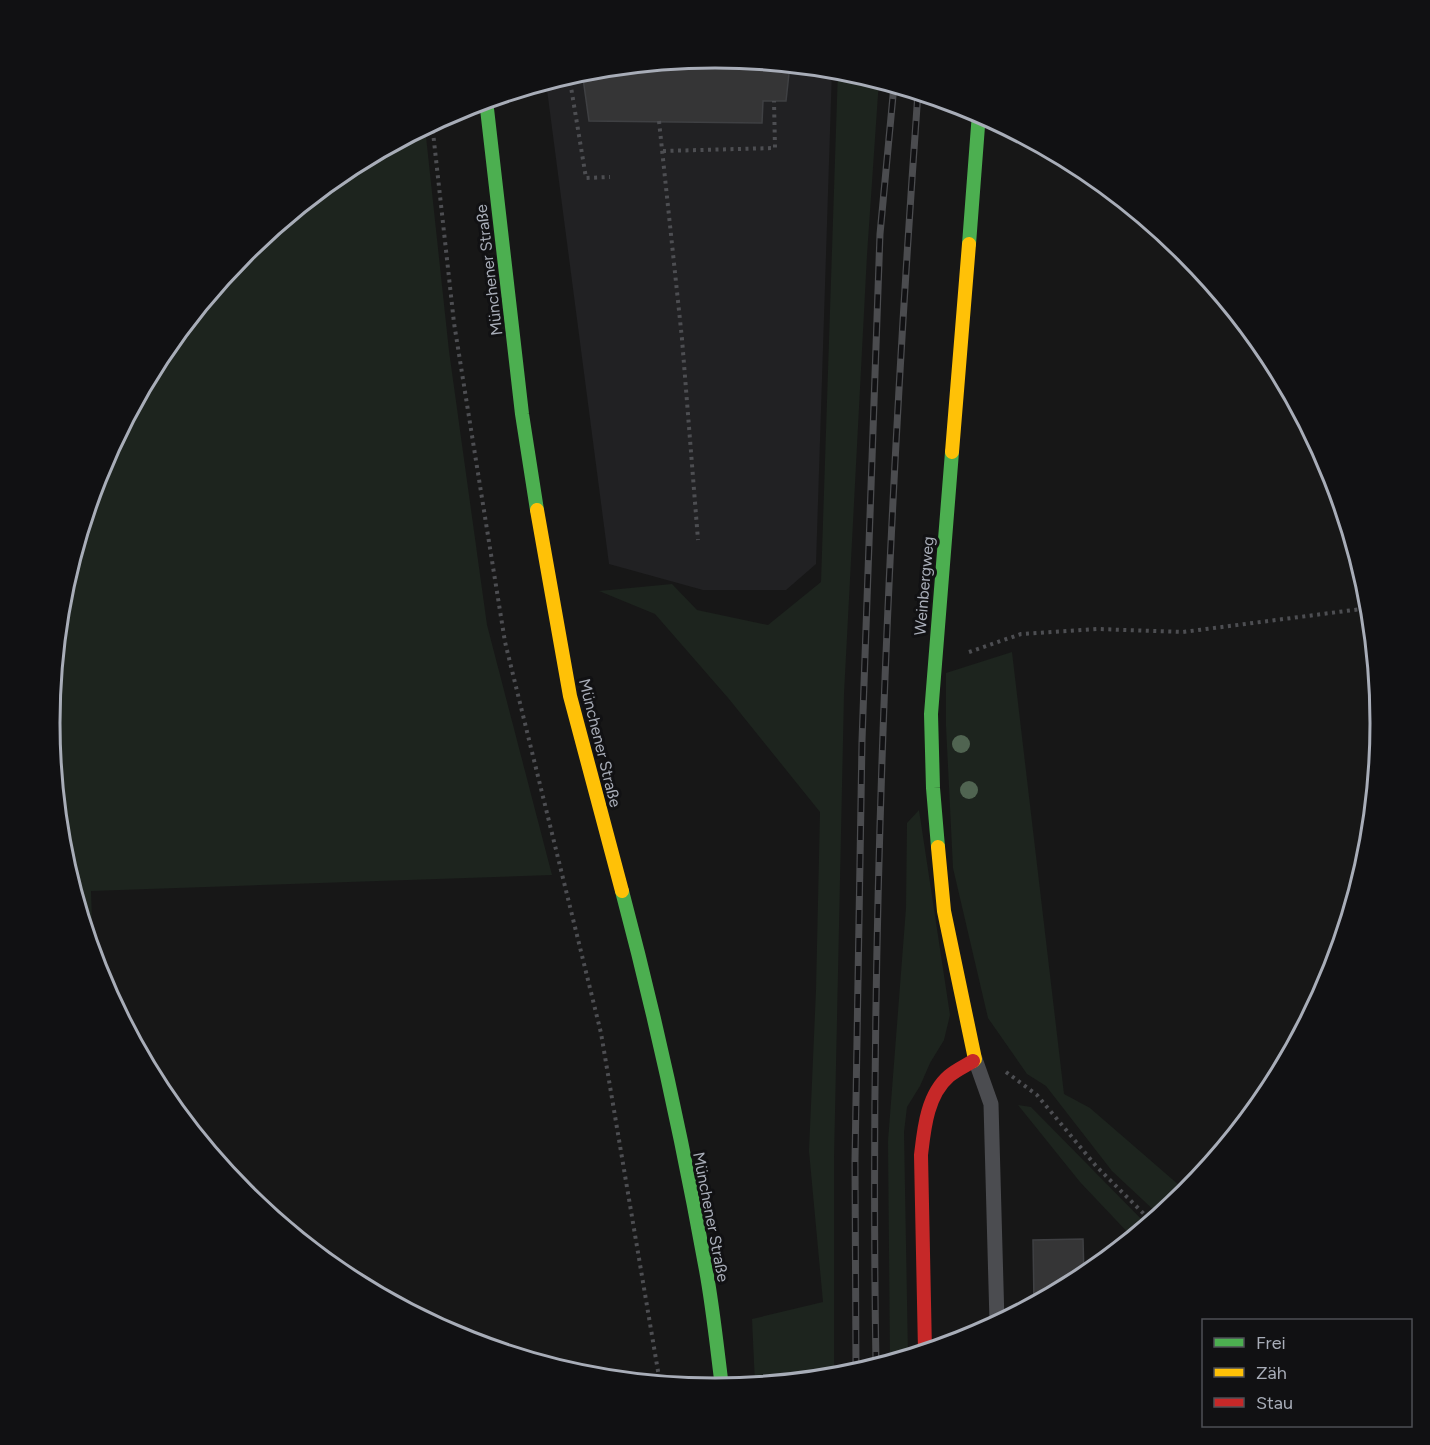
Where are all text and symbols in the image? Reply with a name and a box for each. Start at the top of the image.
street label: Münchener Straße [471,203,506,337]
street label: Weinbergweg [910,536,938,636]
street label: Münchener Straße [575,677,625,810]
street label: Münchener Straße [689,1150,733,1284]
legend [1202,1319,1412,1427]
text: Frei [1256,1332,1286,1354]
text: Zäh [1256,1362,1287,1384]
text: Stau [1256,1392,1293,1414]

